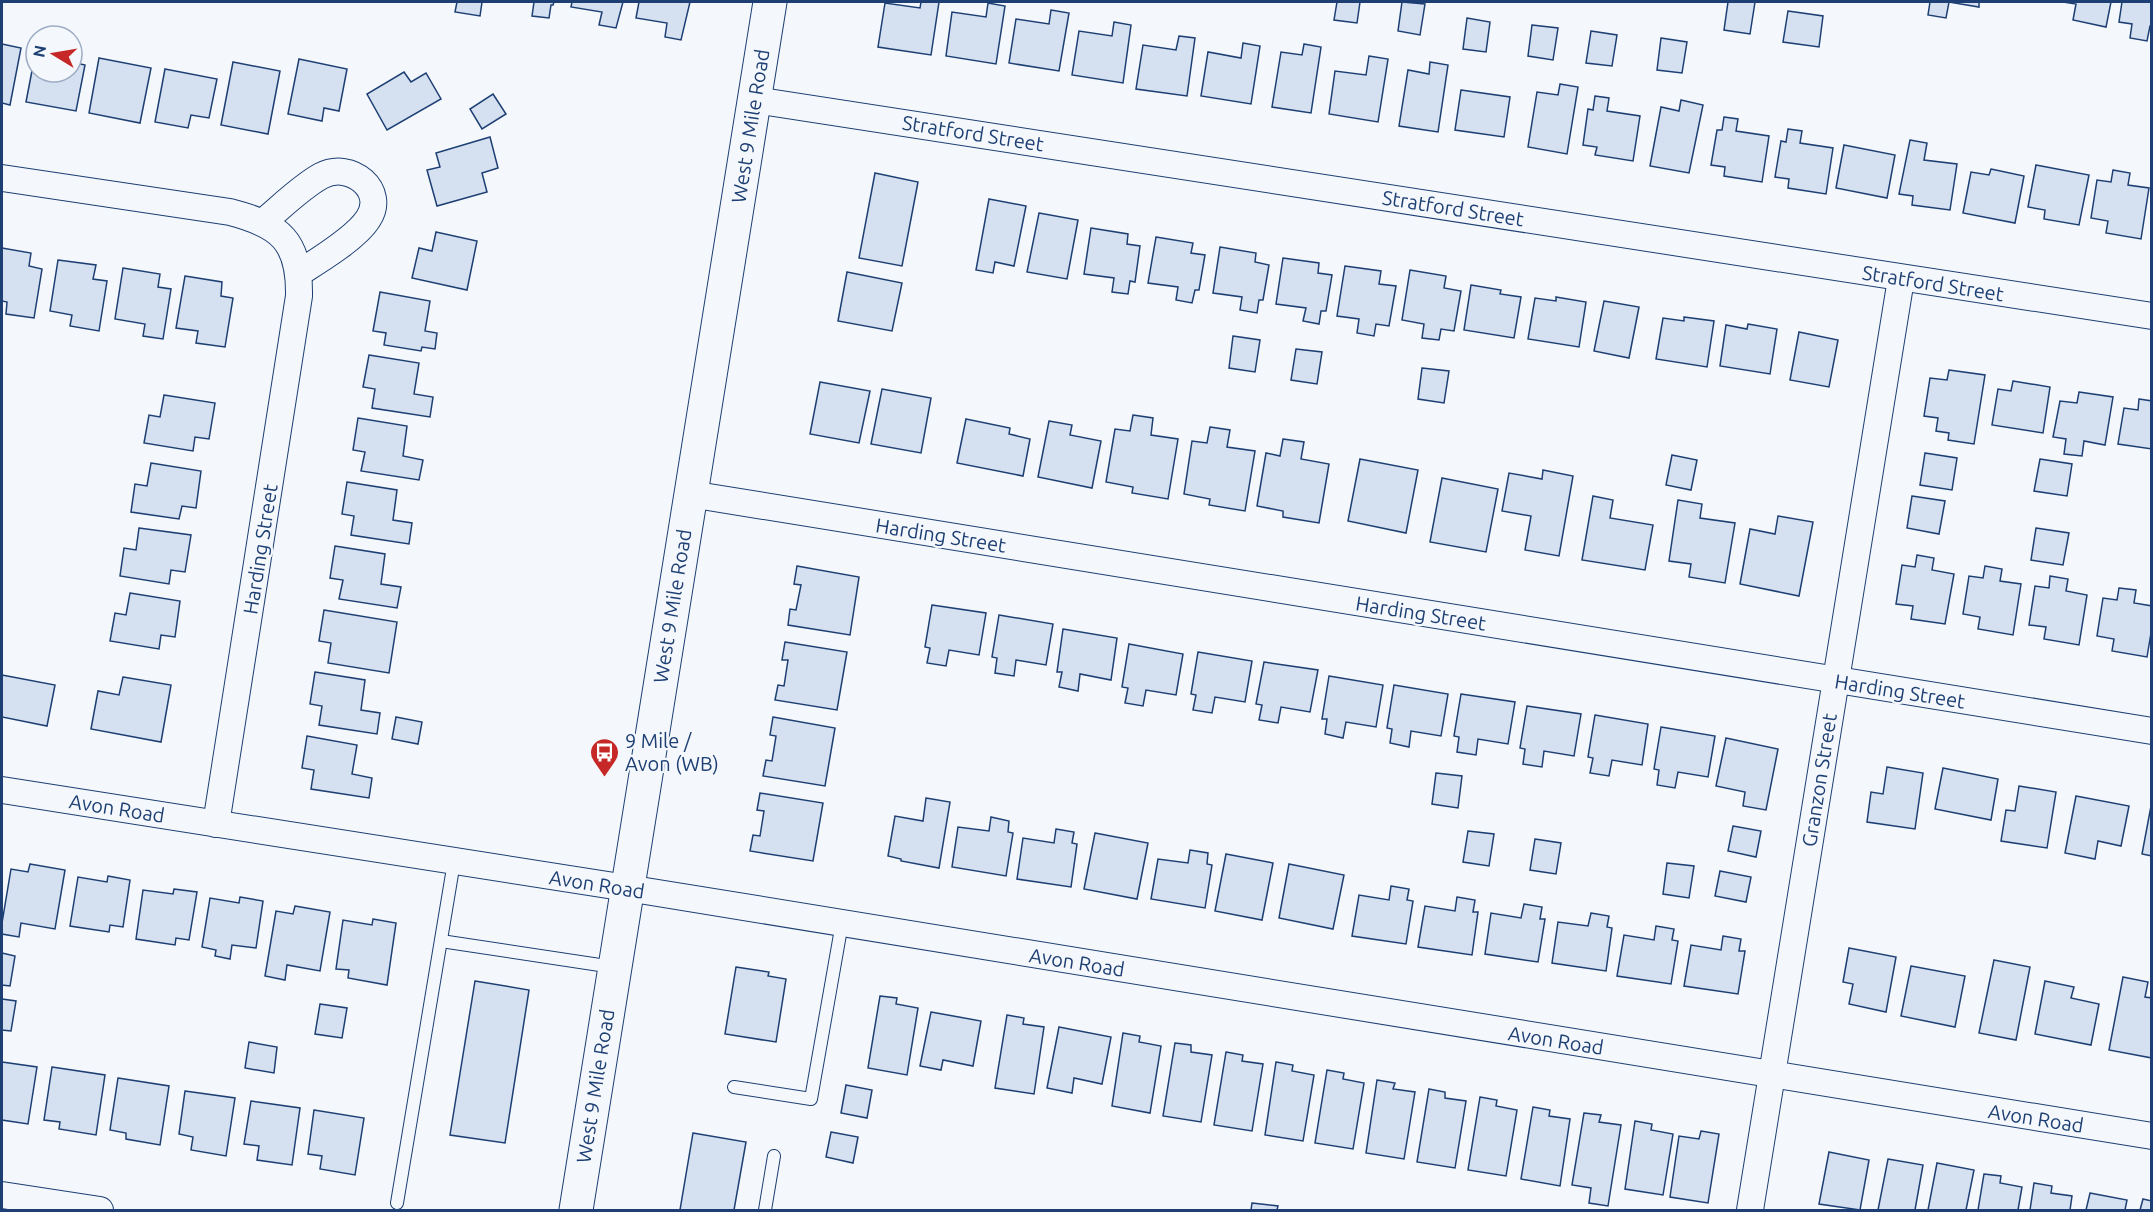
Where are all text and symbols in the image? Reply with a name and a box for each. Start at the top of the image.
north arrow [24,24,84,84]
text: N [29,44,49,59]
street label: West 9 Mile Road [726,47,774,205]
street label: Stratford Street [901,110,1046,156]
street label: Stratford Street [1381,185,1526,231]
street label: Stratford Street [1861,260,2006,306]
street label: Harding Street [238,482,282,616]
street label: Harding Street [874,513,1008,557]
street label: West 9 Mile Road [648,527,696,685]
street label: Harding Street [1354,591,1488,635]
street label: Harding Street [1833,669,1967,713]
street label: Granzon Street [1797,711,1841,848]
place label: 9 Mile / Avon (WB) [625,729,719,775]
bus stop icon: 9 Mile / Avon (WB) [588,736,620,778]
street label: Avon Road [68,789,166,827]
street label: Avon Road [548,865,646,903]
street label: Avon Road [1028,943,1126,981]
street label: West 9 Mile Road [571,1007,619,1165]
street label: Avon Road [1507,1021,1605,1059]
street label: Avon Road [1987,1099,2085,1137]

